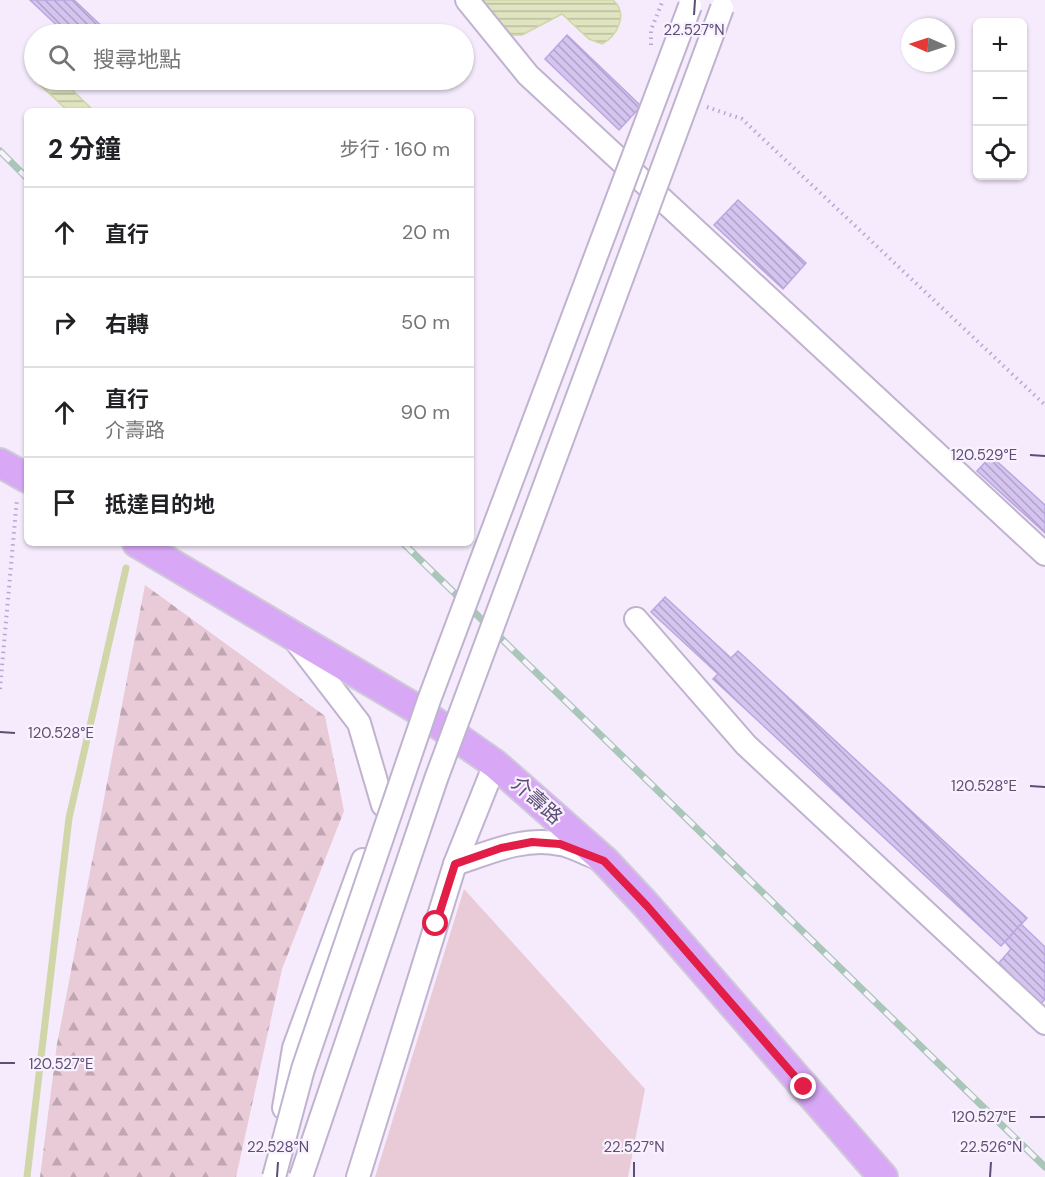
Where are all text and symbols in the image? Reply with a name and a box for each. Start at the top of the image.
north arrow [901,18,955,72]
map controls [973,18,1027,180]
button: + [973,18,1027,72]
text: 22.527°N [663,20,725,40]
search box [24,24,474,90]
icon: search [45,41,78,74]
text: 搜尋地點 [93,45,181,74]
button: − [973,72,1027,126]
button: locate [973,126,1027,180]
text: 2 分鐘 [48,132,121,166]
text: 步行 · 160 m [340,136,450,162]
icon: ahead [48,216,81,249]
text: 20 m [402,219,450,245]
text: 直行 [105,220,149,249]
icon: right [48,306,81,339]
text: 50 m [401,309,450,335]
text: 右轉 [105,310,149,339]
text: 直行 [105,385,149,414]
icon: ahead [48,396,81,429]
text: 90 m [401,399,450,425]
text: 介壽路 [105,417,165,443]
text: 120.529°E [951,445,1017,465]
icon: arrive [48,486,81,519]
text: 抵達目的地 [105,490,215,519]
text: 120.528°E [28,723,94,743]
street label: 介壽路 [506,770,568,830]
text: 120.528°E [951,776,1017,796]
route start [422,910,448,936]
text: 120.527°E [29,1054,93,1074]
route end [790,1073,816,1099]
text: 120.527°E [952,1107,1016,1127]
text: 22.528°N [247,1137,309,1157]
text: 22.527°N [603,1137,665,1157]
text: 22.526°N [960,1137,1022,1157]

